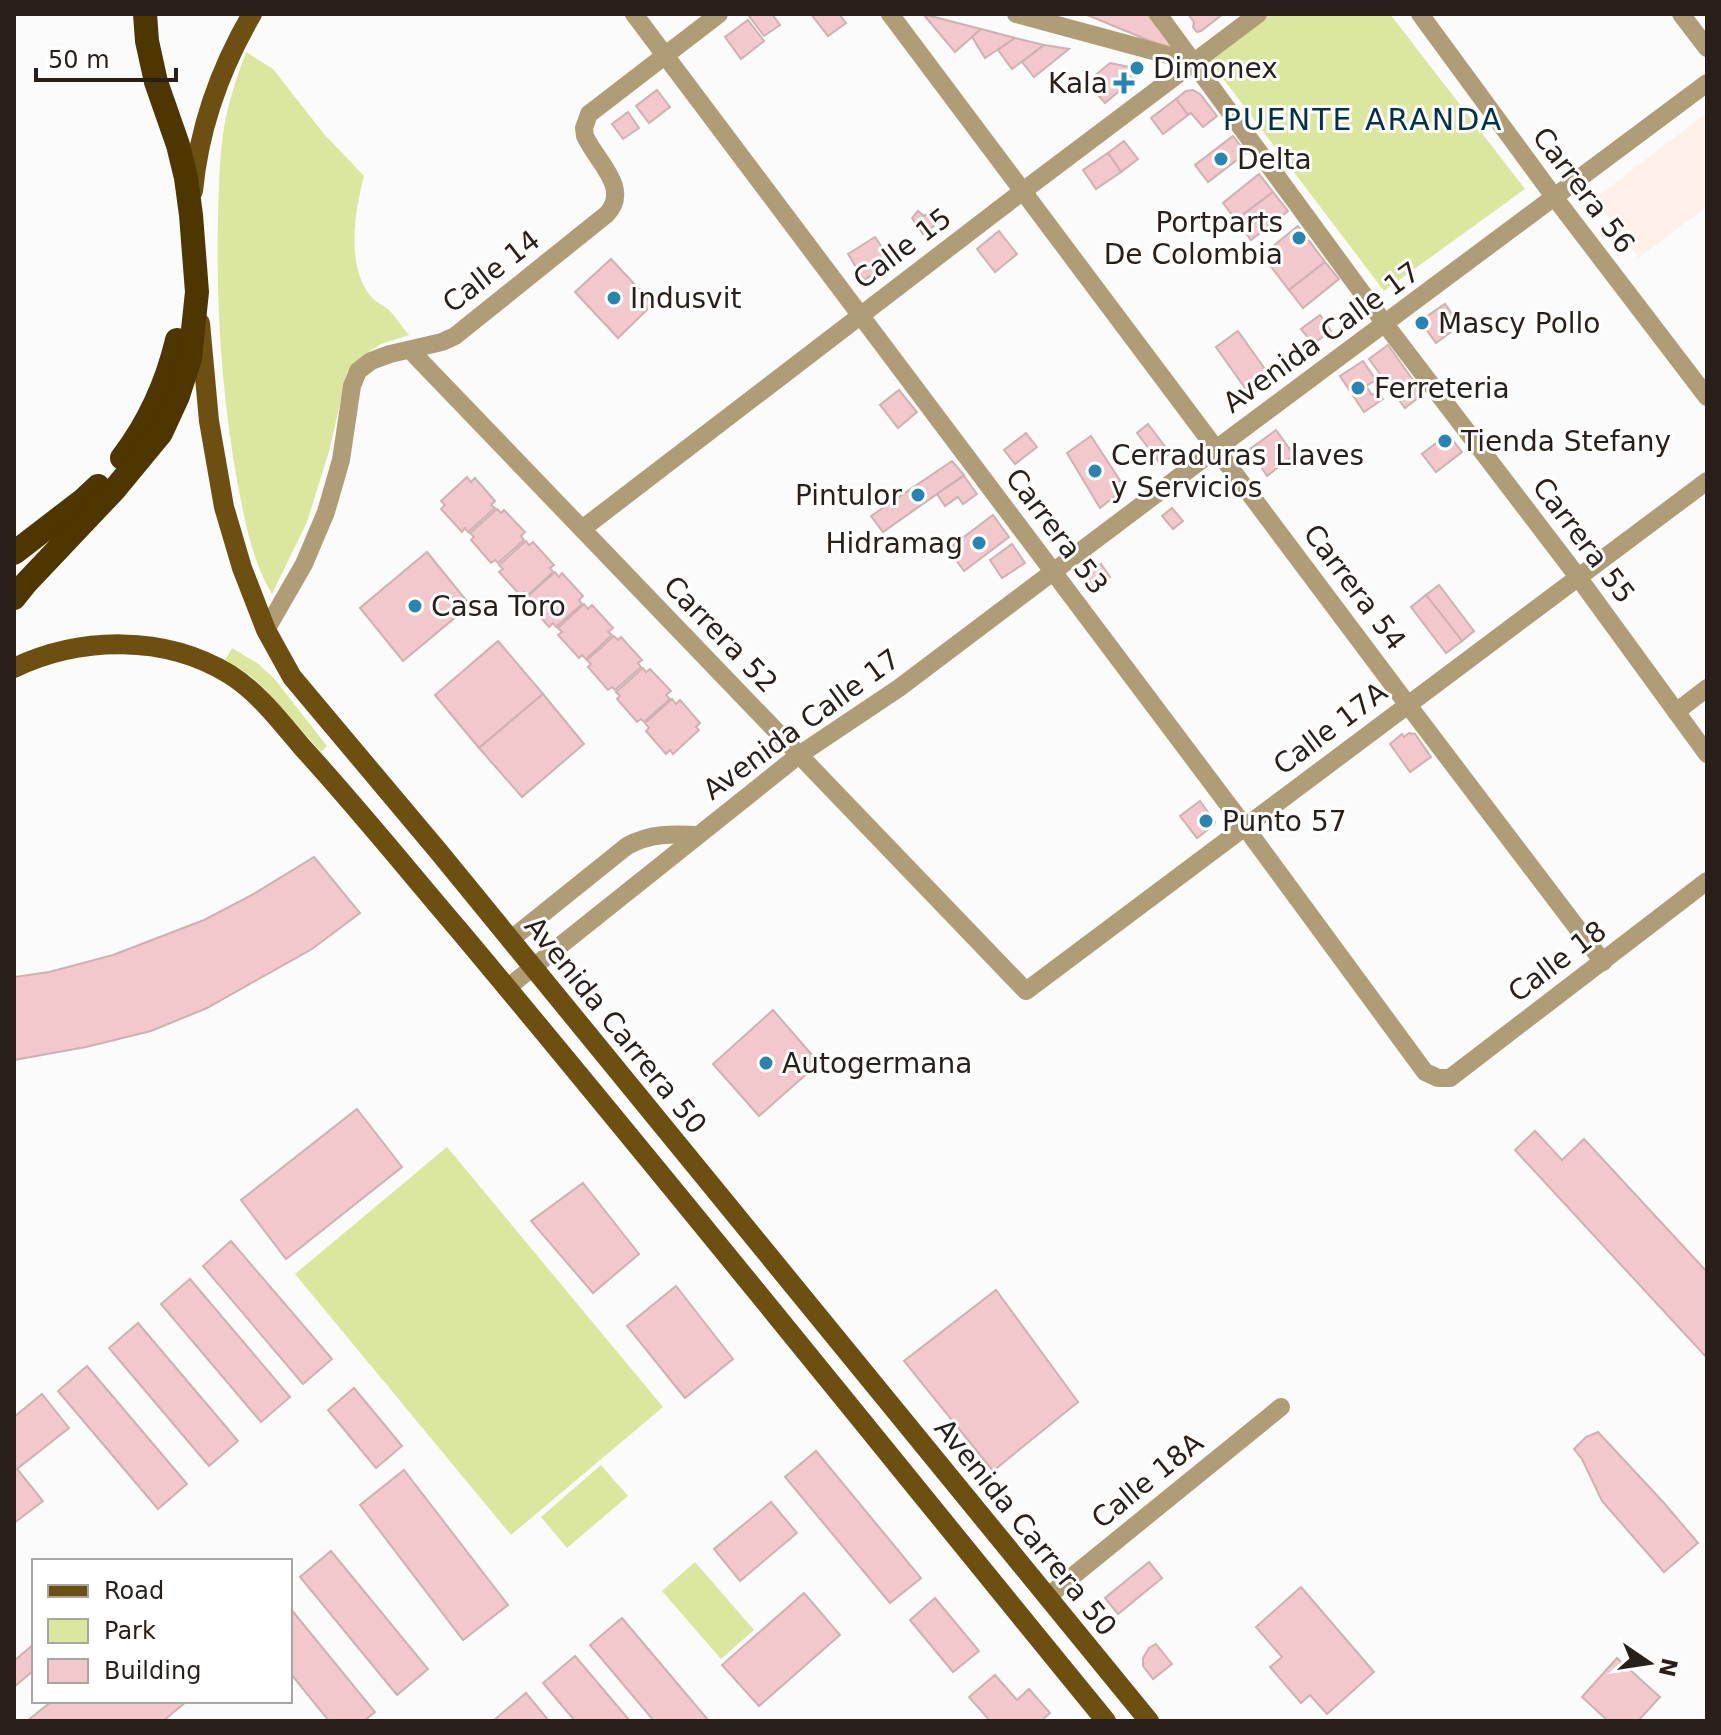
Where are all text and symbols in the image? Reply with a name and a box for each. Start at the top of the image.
scale bar [36,32,176,82]
text: 50 m [48,46,110,74]
place label: Dimonex [1153,52,1278,85]
marker: Dimonex [1128,59,1146,77]
place label: Kala [1048,67,1108,100]
marker: Kala [1115,74,1133,92]
district label: PUENTE ARANDA [1223,102,1503,137]
street label: Carrera 56 [1526,121,1642,260]
place label: Delta [1237,143,1312,176]
marker: Delta [1212,150,1230,168]
street label: Calle 15 [847,201,958,296]
place label: Portparts De Colombia [1104,206,1283,271]
street label: Calle 14 [436,223,546,319]
marker: Portparts De Colombia [1290,229,1308,247]
street label: Avenida Calle 17 [1217,255,1426,420]
place label: Indusvit [630,282,741,315]
marker: Indusvit [605,289,623,307]
place label: Mascy Pollo [1438,307,1600,340]
marker: Mascy Pollo [1413,314,1431,332]
place label: Ferreteria [1374,372,1510,405]
marker: Ferreteria [1349,379,1367,397]
place label: Tienda Stefany [1460,425,1671,458]
marker: Tienda Stefany [1436,432,1454,450]
place label: Cerraduras Llaves y Servicios [1111,439,1364,504]
street label: Carrera 53 [999,462,1115,601]
marker: Cerraduras Llaves y Servicios [1086,462,1104,480]
street label: Carrera 55 [1526,471,1642,610]
place label: Pintulor [795,479,902,512]
marker: Pintulor [909,486,927,504]
street label: Carrera 54 [1297,518,1413,657]
place label: Hidramag [826,527,963,560]
marker: Hidramag [970,534,988,552]
street label: Carrera 52 [657,569,784,699]
place label: Casa Toro [431,590,566,623]
marker: Casa Toro [406,597,424,615]
street label: Avenida Calle 17 [697,642,906,807]
street label: Calle 17A [1267,675,1393,782]
place label: Punto 57 [1222,805,1347,838]
marker: Punto 57 [1197,812,1215,830]
street label: Avenida Carrera 50 [518,910,713,1141]
street label: Calle 18 [1502,914,1613,1009]
place label: Autogermana [782,1047,972,1080]
marker: Autogermana [757,1054,775,1072]
street label: Avenida Carrera 50 [928,1412,1123,1643]
street label: Calle 18A [1085,1426,1209,1535]
legend [32,1559,292,1703]
text: Road [104,1577,164,1605]
text: Park [104,1617,156,1645]
north arrow [1609,1623,1689,1703]
text: N [1654,1656,1682,1679]
text: Building [104,1657,201,1685]

